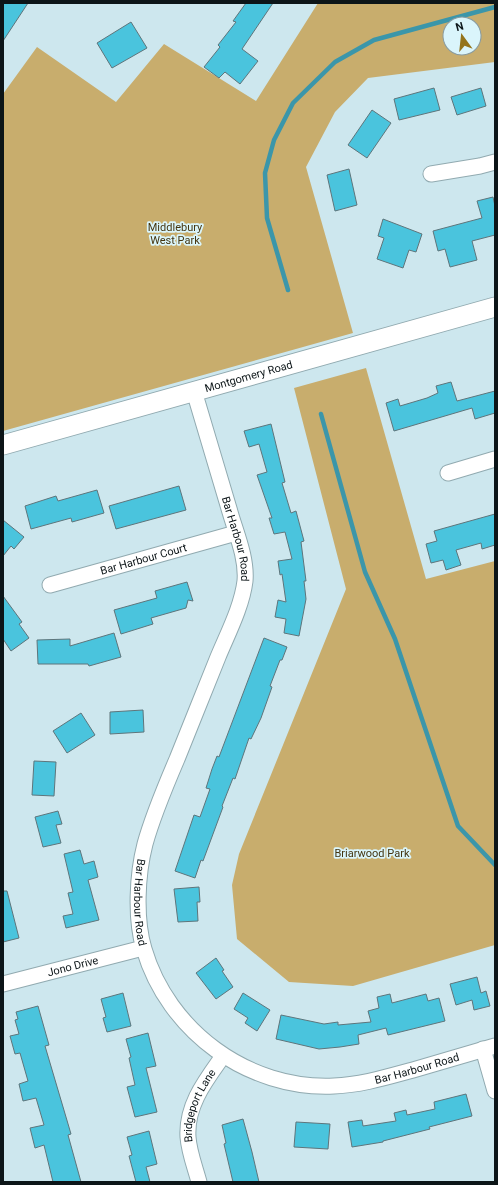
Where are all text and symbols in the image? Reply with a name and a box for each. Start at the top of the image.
north arrow [442,16,482,56]
text: N [454,19,465,34]
park label: Middlebury West Park [148,221,203,247]
street label: Montgomery Road [203,358,294,395]
street label: Bar Harbour Road [219,495,252,582]
street label: Bar Harbour Court [99,541,188,577]
park label: Briarwood Park [335,847,410,860]
street label: Bar Harbour Road [132,858,149,947]
street label: Jono Drive [46,953,100,979]
street label: Bar Harbour Road [373,1050,461,1086]
street label: Bridgeport Lane [181,1066,218,1143]

